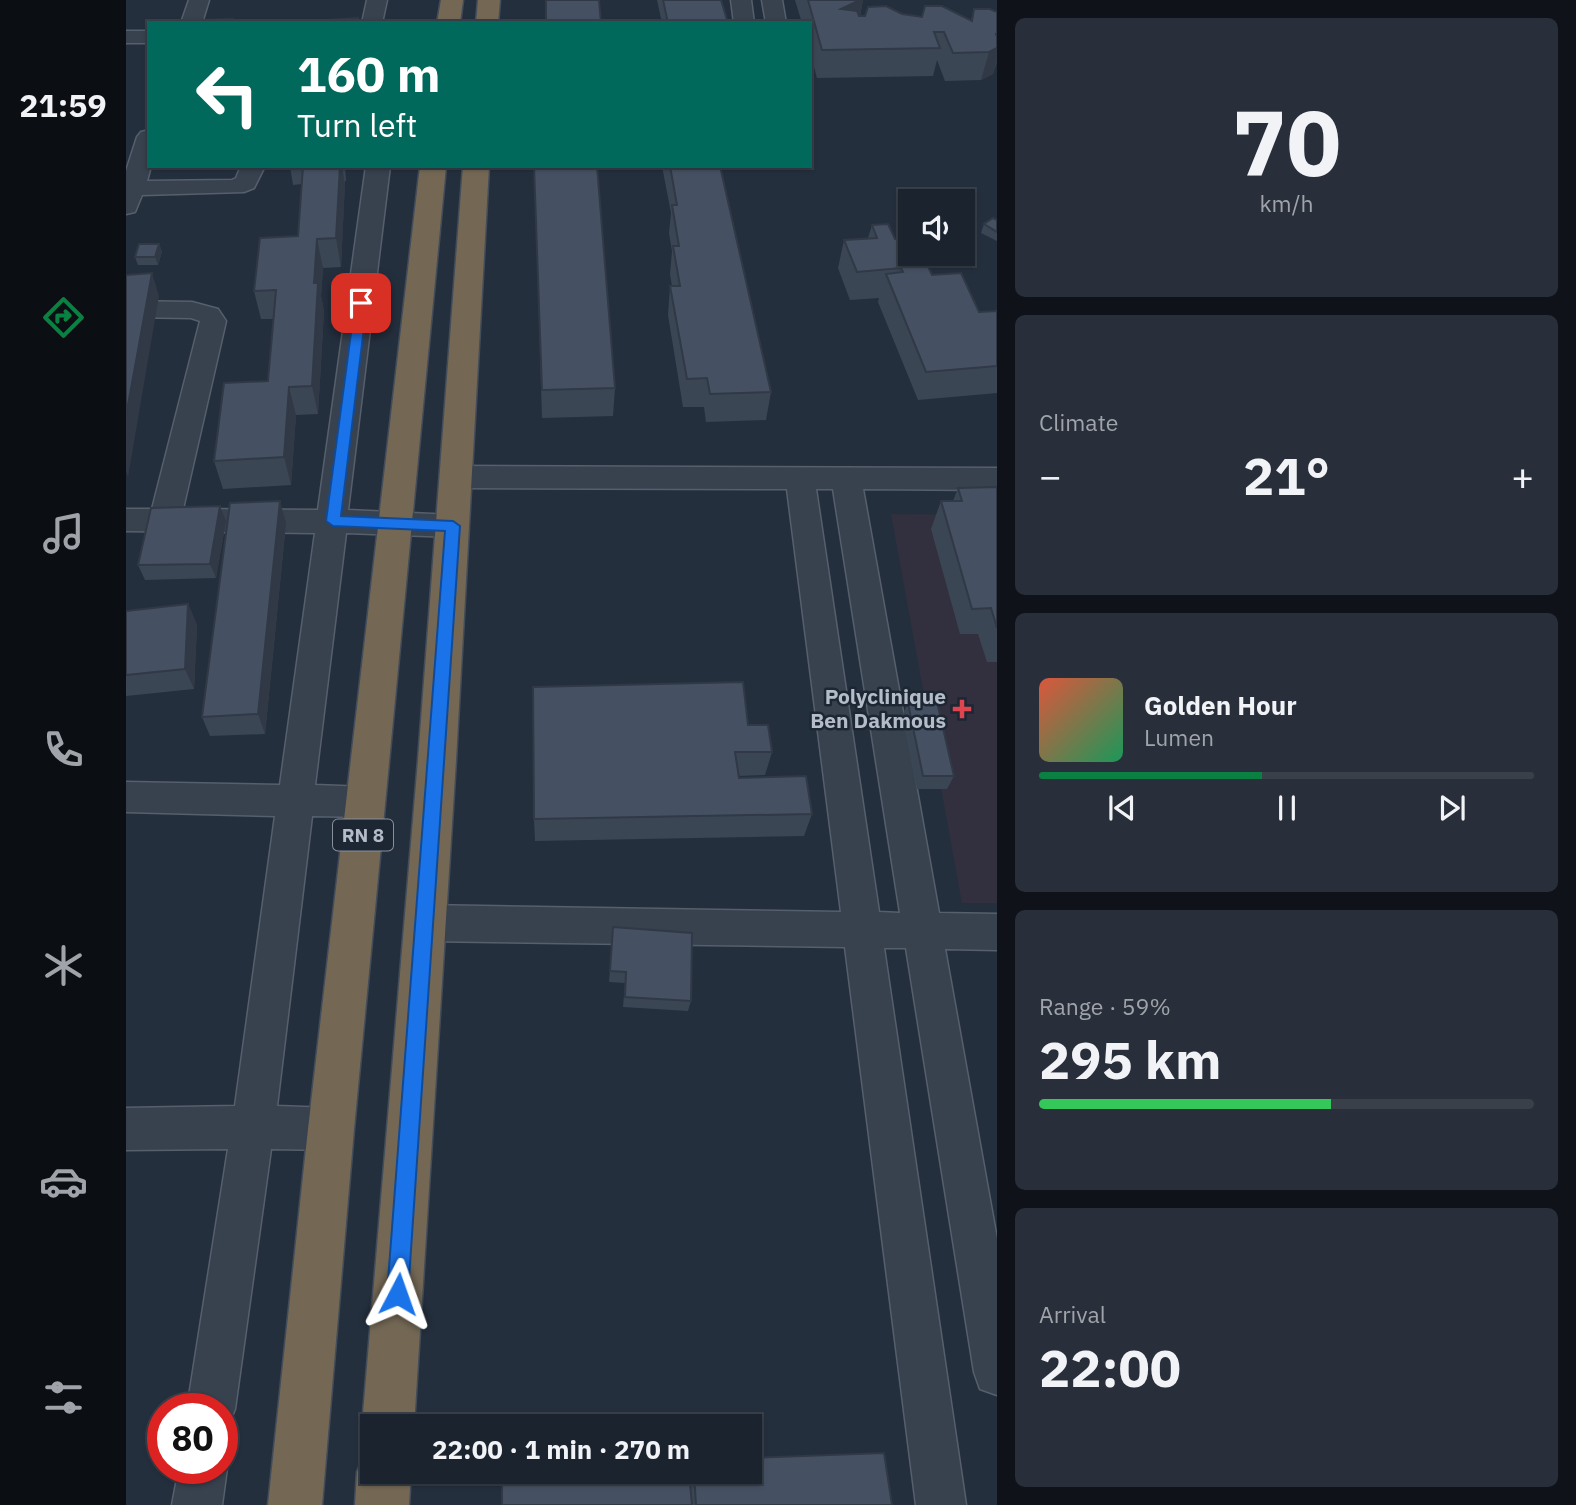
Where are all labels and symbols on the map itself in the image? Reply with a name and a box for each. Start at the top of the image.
pin [331,273,391,333]
place label: Polyclinique Ben Dakmous [810,682,946,734]
marker: Polyclinique Ben Dakmous [952,699,972,719]
road number: RN 8 [333,820,393,850]
position arrow [361,1257,435,1331]
speed limit sign: 80 [147,1393,238,1484]

